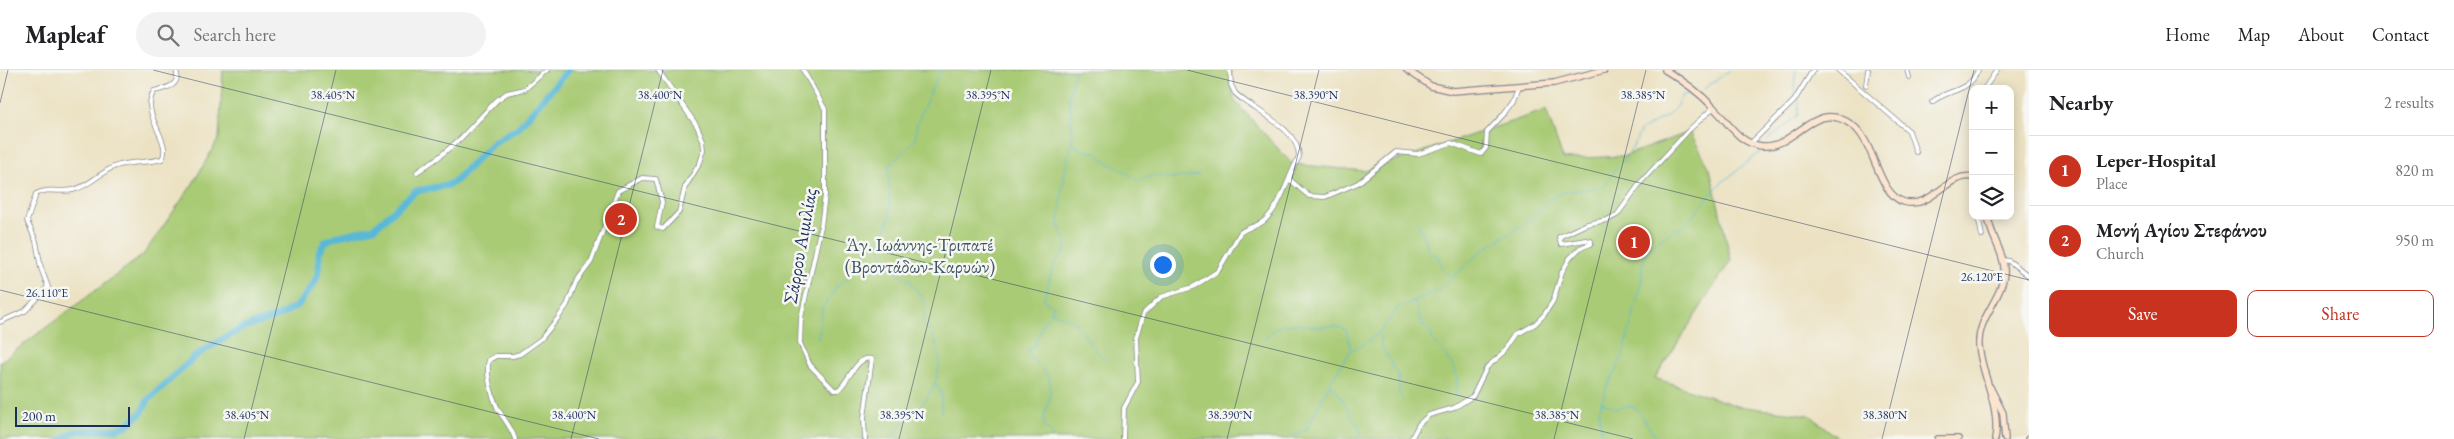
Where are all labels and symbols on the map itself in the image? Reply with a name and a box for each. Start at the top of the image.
text: 38.405°N [311,87,356,103]
text: 38.400°N [638,87,683,103]
text: 38.395°N [966,87,1011,103]
text: 38.390°N [1294,87,1339,103]
text: 38.385°N [1621,87,1666,103]
street label: Σάρρου Αιμιλίας [778,186,822,306]
pin: 2 [605,200,637,238]
pin: 1 [1618,223,1650,261]
park label: Άγ. Ιωάννης-Τριπατέ (Βροντάδων-Καρυών) [845,232,995,279]
your location [1150,252,1176,278]
text: 26.120°E [1961,269,2003,285]
text: 26.110°E [26,285,68,301]
scale bar [15,404,130,427]
text: 38.405°N [225,407,270,423]
text: 38.400°N [552,407,597,423]
text: 38.395°N [880,407,925,423]
text: 38.390°N [1208,407,1253,423]
text: 38.385°N [1535,407,1580,423]
text: 38.380°N [1863,407,1908,423]

